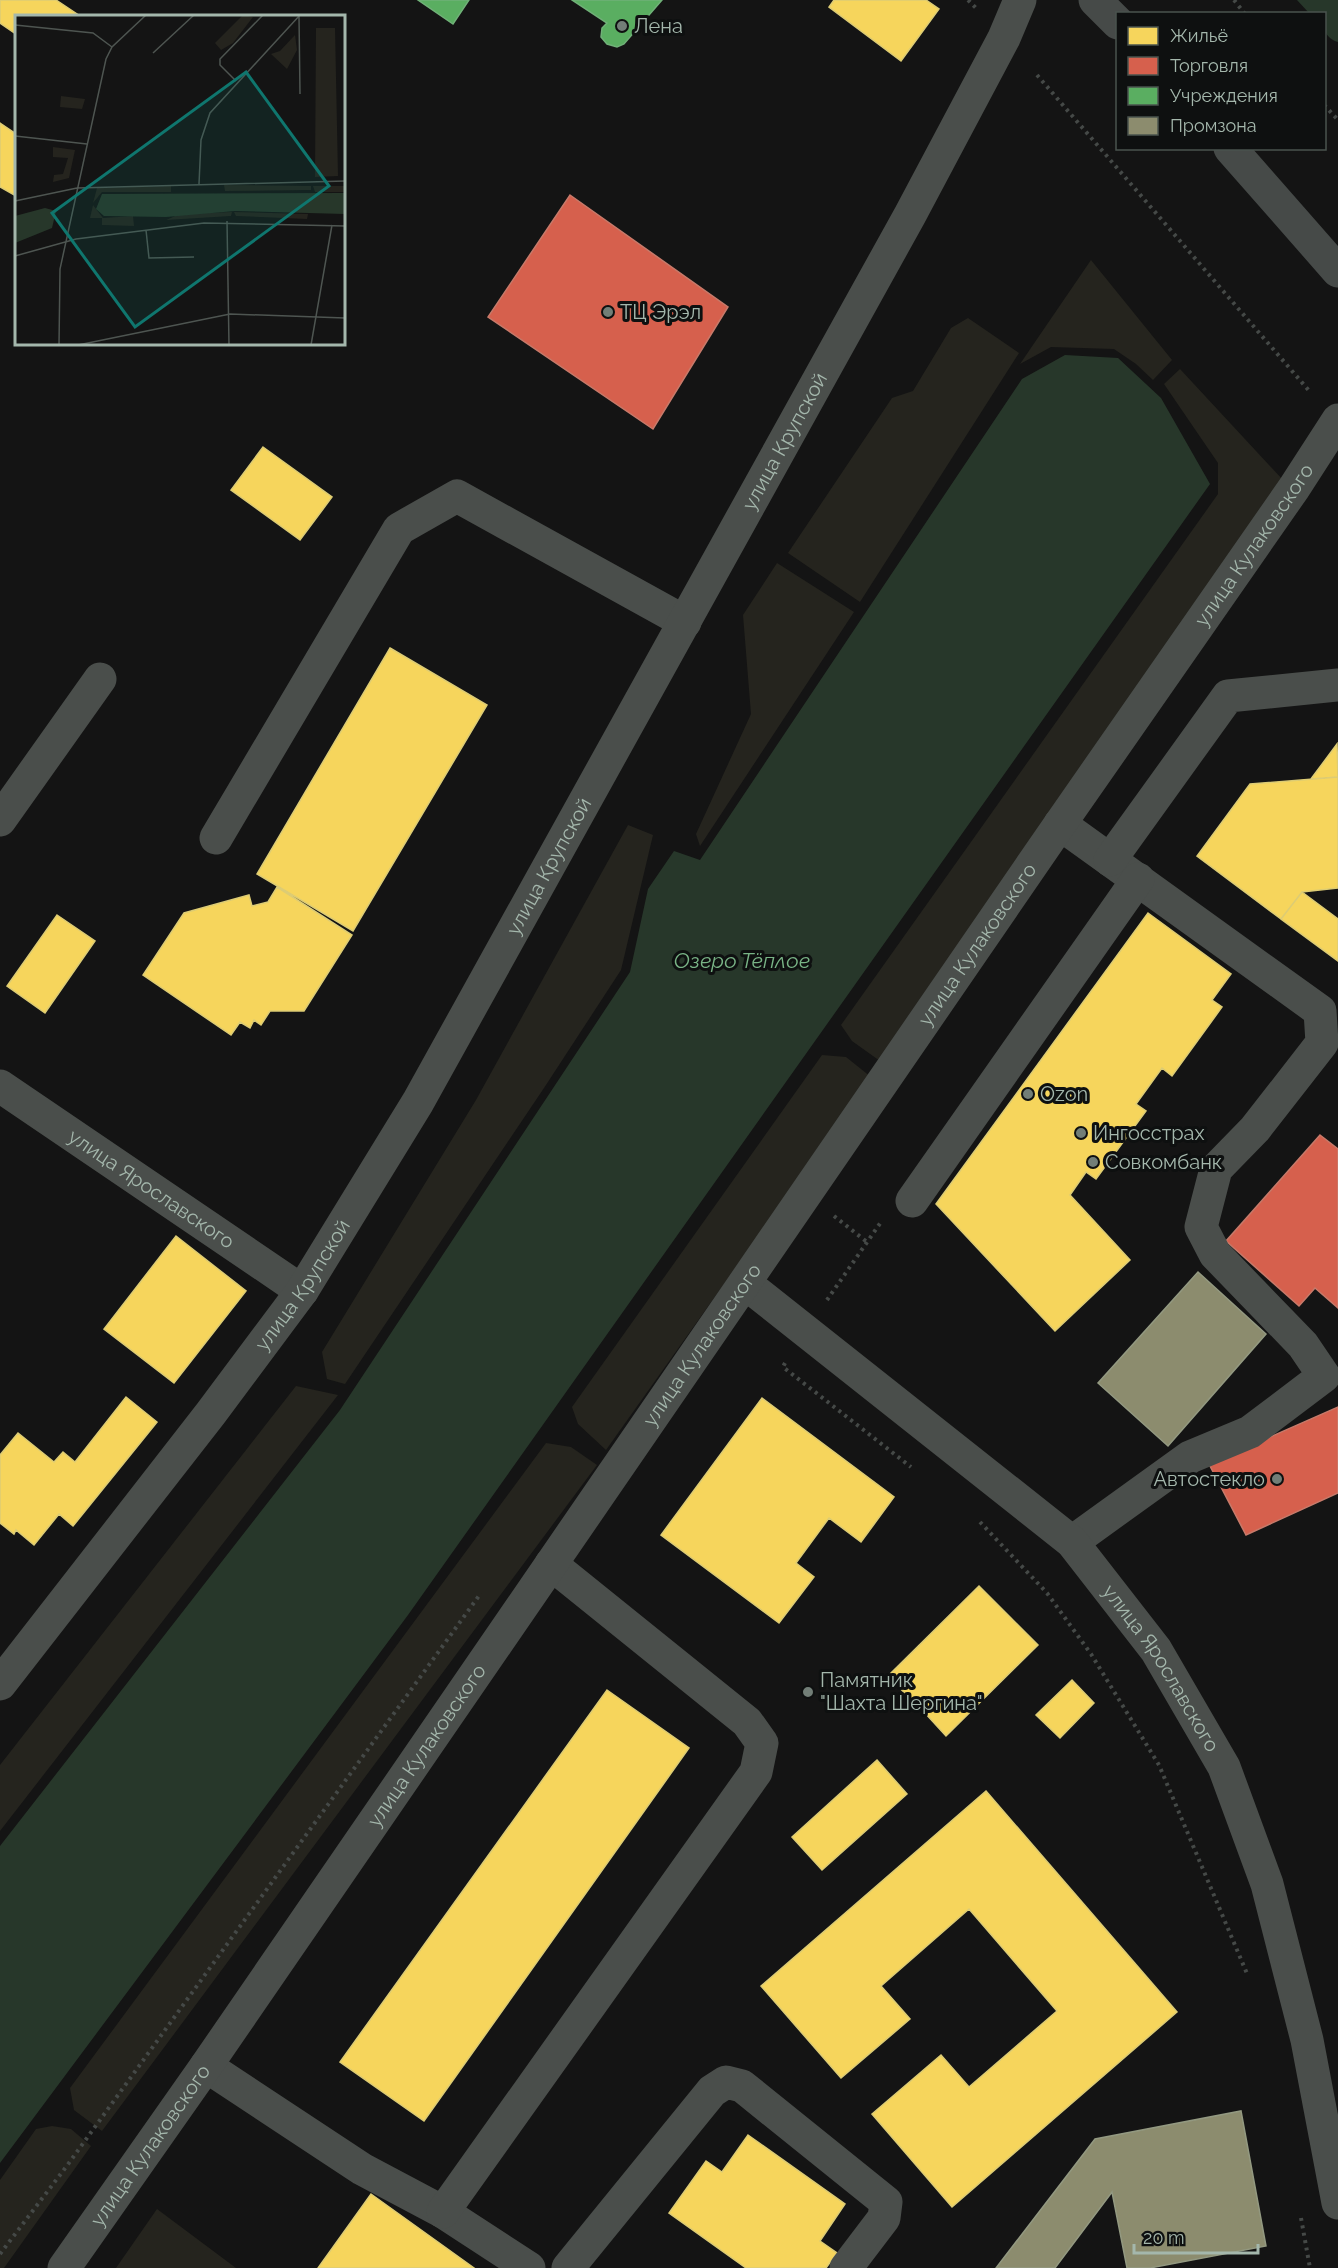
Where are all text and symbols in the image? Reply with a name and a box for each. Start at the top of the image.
legend [1116,12,1326,150]
place label: Лена [634,14,683,38]
inset map [15,15,345,345]
marker: Лена [615,19,629,33]
text: Жильё [1170,25,1228,46]
text: Торговля [1170,55,1248,76]
text: Учреждения [1170,85,1278,106]
text: Промзона [1170,115,1257,136]
place label: ТЦ Эрэл [620,300,701,324]
marker: ТЦ Эрэл [601,305,615,319]
street label: улица Крупской [737,368,832,514]
street label: улица Кулаковского [1189,459,1318,631]
street label: улица Крупской [501,793,596,939]
street label: улица Кулаковского [913,858,1042,1030]
water label: Озеро Тёплое [674,948,810,973]
place label: Ozon [1040,1082,1088,1106]
marker: Ozon [1021,1087,1035,1101]
place label: Ингосстрах [1093,1121,1205,1145]
street label: улица Ярославского [64,1124,239,1254]
marker: Ингосстрах [1074,1126,1088,1140]
place label: Совкомбанк [1105,1150,1222,1174]
marker: Совкомбанк [1086,1155,1100,1169]
street label: улица Крупской [250,1215,355,1355]
street label: улица Кулаковского [637,1259,766,1431]
place label: Автостекло [1153,1467,1265,1491]
marker: Автостекло [1270,1472,1284,1486]
street label: улица Ярославского [1098,1580,1225,1756]
street label: улица Кулаковского [362,1659,491,1831]
place label: Памятник "Шахта Шергина" [820,1668,982,1715]
marker: Памятник "Шахта Шергина" [801,1685,815,1699]
street label: улица Кулаковского [85,2060,215,2231]
scale bar [1134,2217,1258,2255]
text: 20 m [1143,2227,1185,2248]

